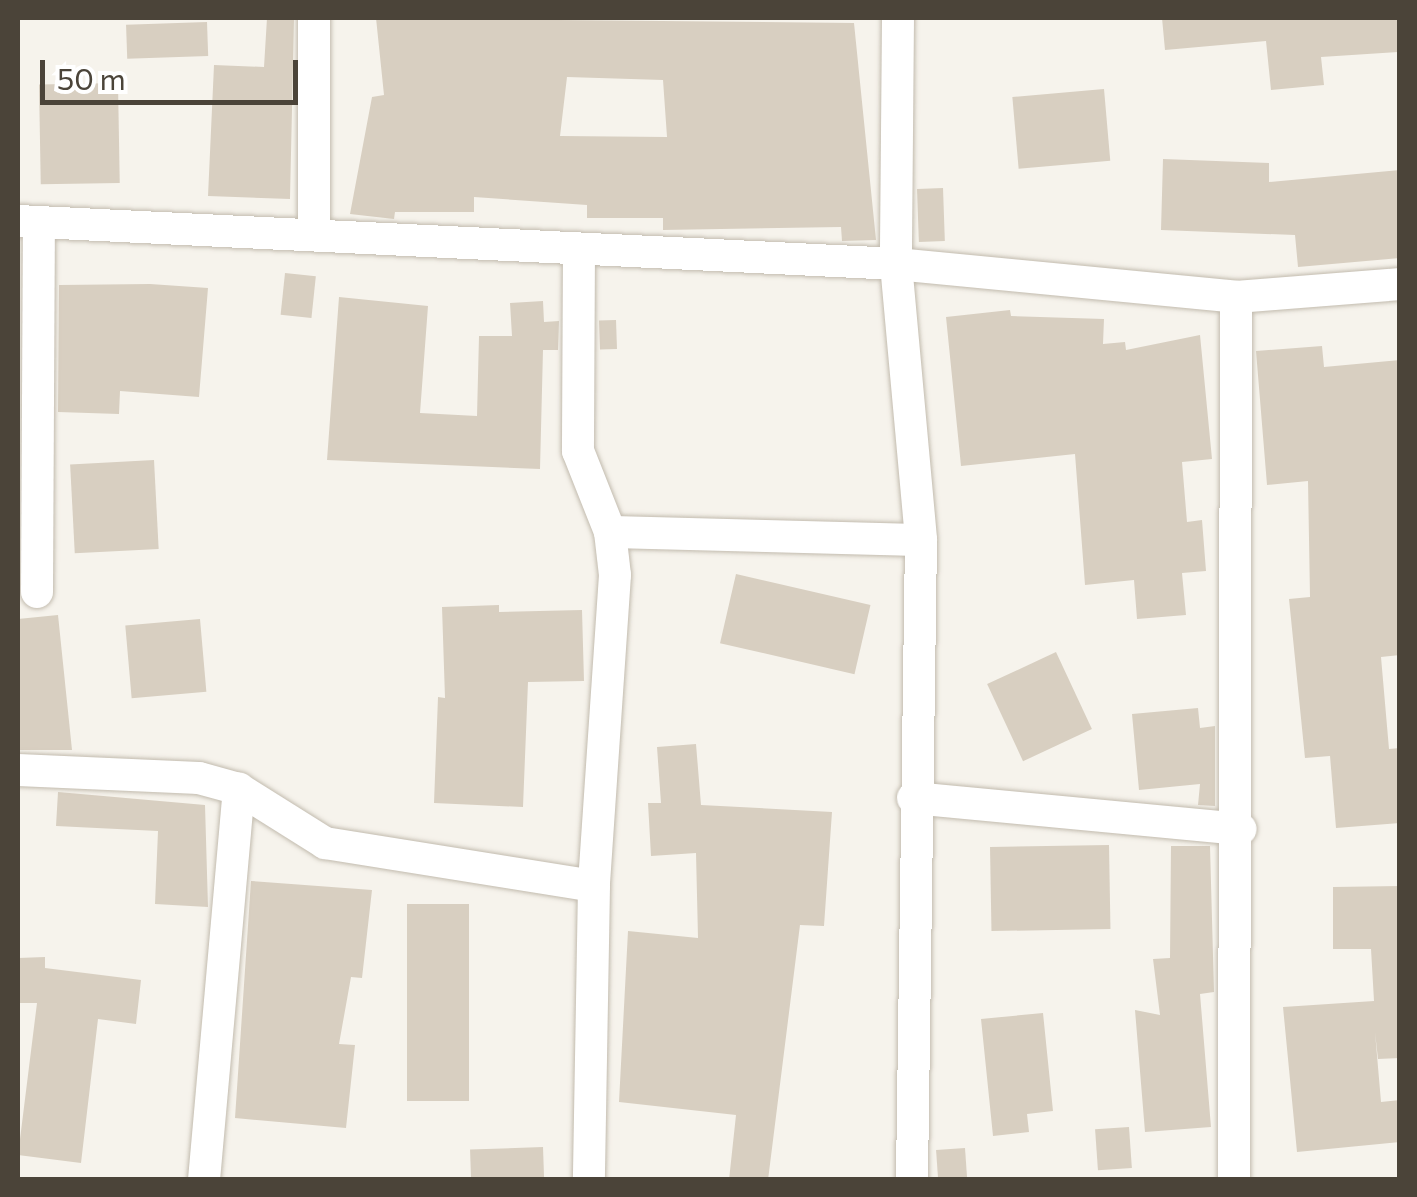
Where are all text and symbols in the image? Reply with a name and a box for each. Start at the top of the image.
scale bar [45,40,302,102]
text: 50 m [57,59,126,96]

